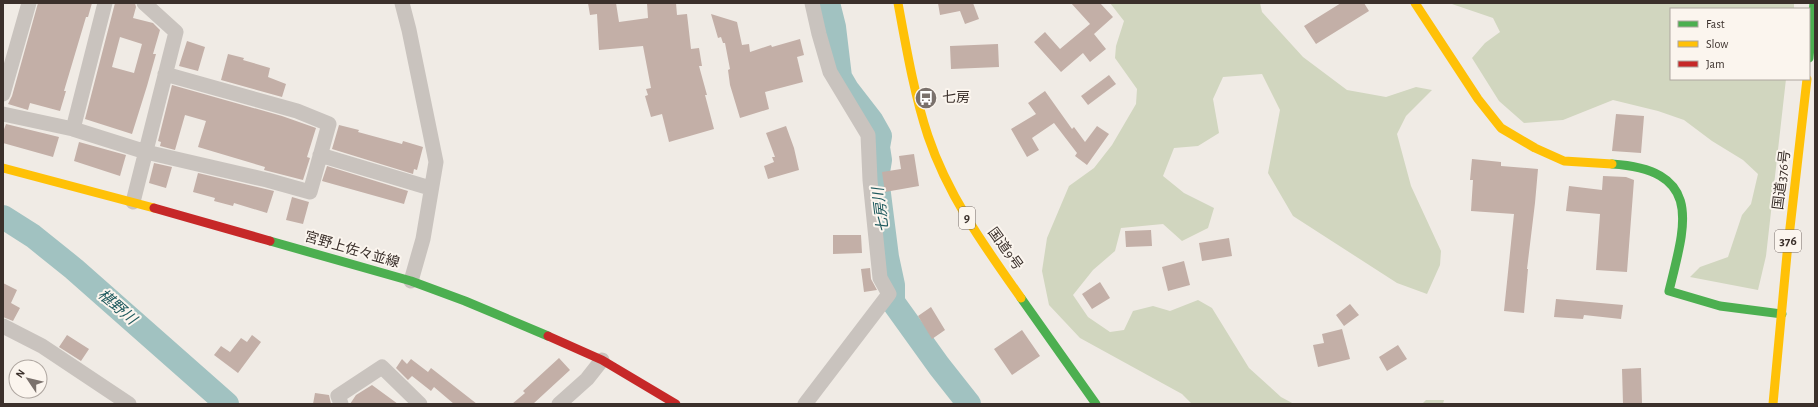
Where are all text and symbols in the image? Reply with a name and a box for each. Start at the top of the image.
legend [1670,8,1810,80]
text: Fast [1706,18,1725,30]
text: Slow [1706,38,1728,50]
text: Jam [1706,58,1725,70]
bus stop icon: 七房 [913,85,939,111]
place label: 七房 [942,90,970,105]
street label: 国道376号 [1770,149,1793,211]
water label: 七房川 [870,185,891,233]
road number: 9 [959,207,975,229]
street label: 国道9号 [985,225,1026,273]
street label: 宮野上佐々並線 [303,229,401,270]
road number: 376 [1775,230,1801,252]
water label: 椹野川 [95,286,141,329]
north arrow [8,359,48,399]
text: N [14,367,27,380]

